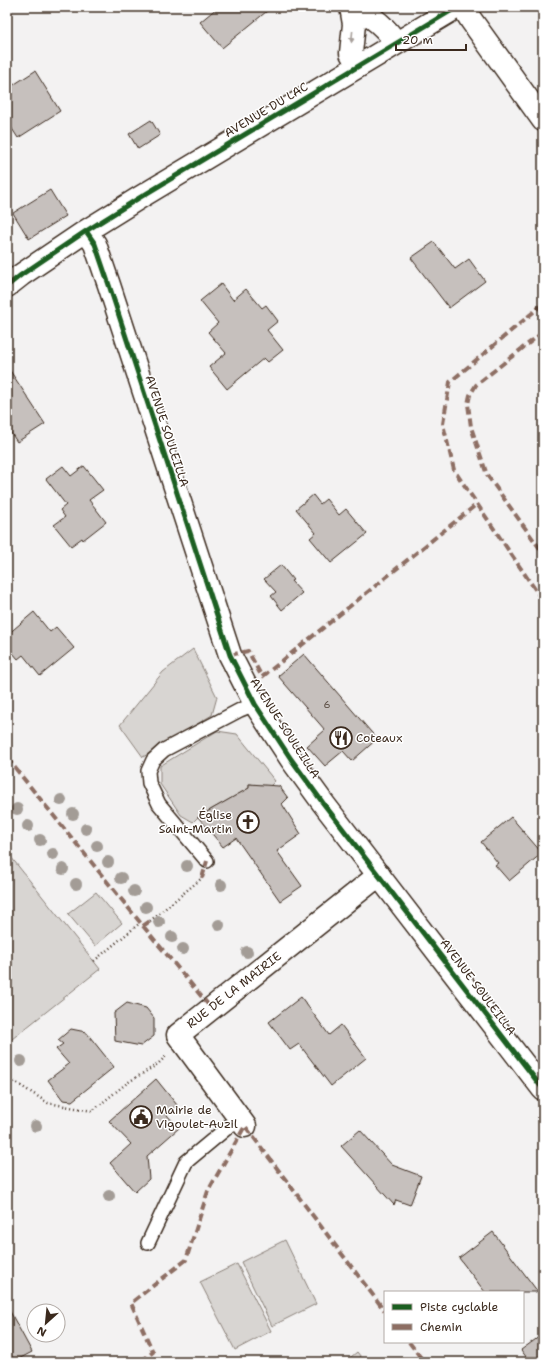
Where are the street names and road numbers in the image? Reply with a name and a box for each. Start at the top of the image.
street label: AVENUE DU LAC [221,79,311,141]
street label: AVENUE SOULEILLA [141,373,193,489]
street label: AVENUE SOULEILLA [246,675,324,782]
street label: AVENUE SOULEILLA [436,935,520,1039]
street label: RUE DE LA MAIRIE [183,948,285,1032]

